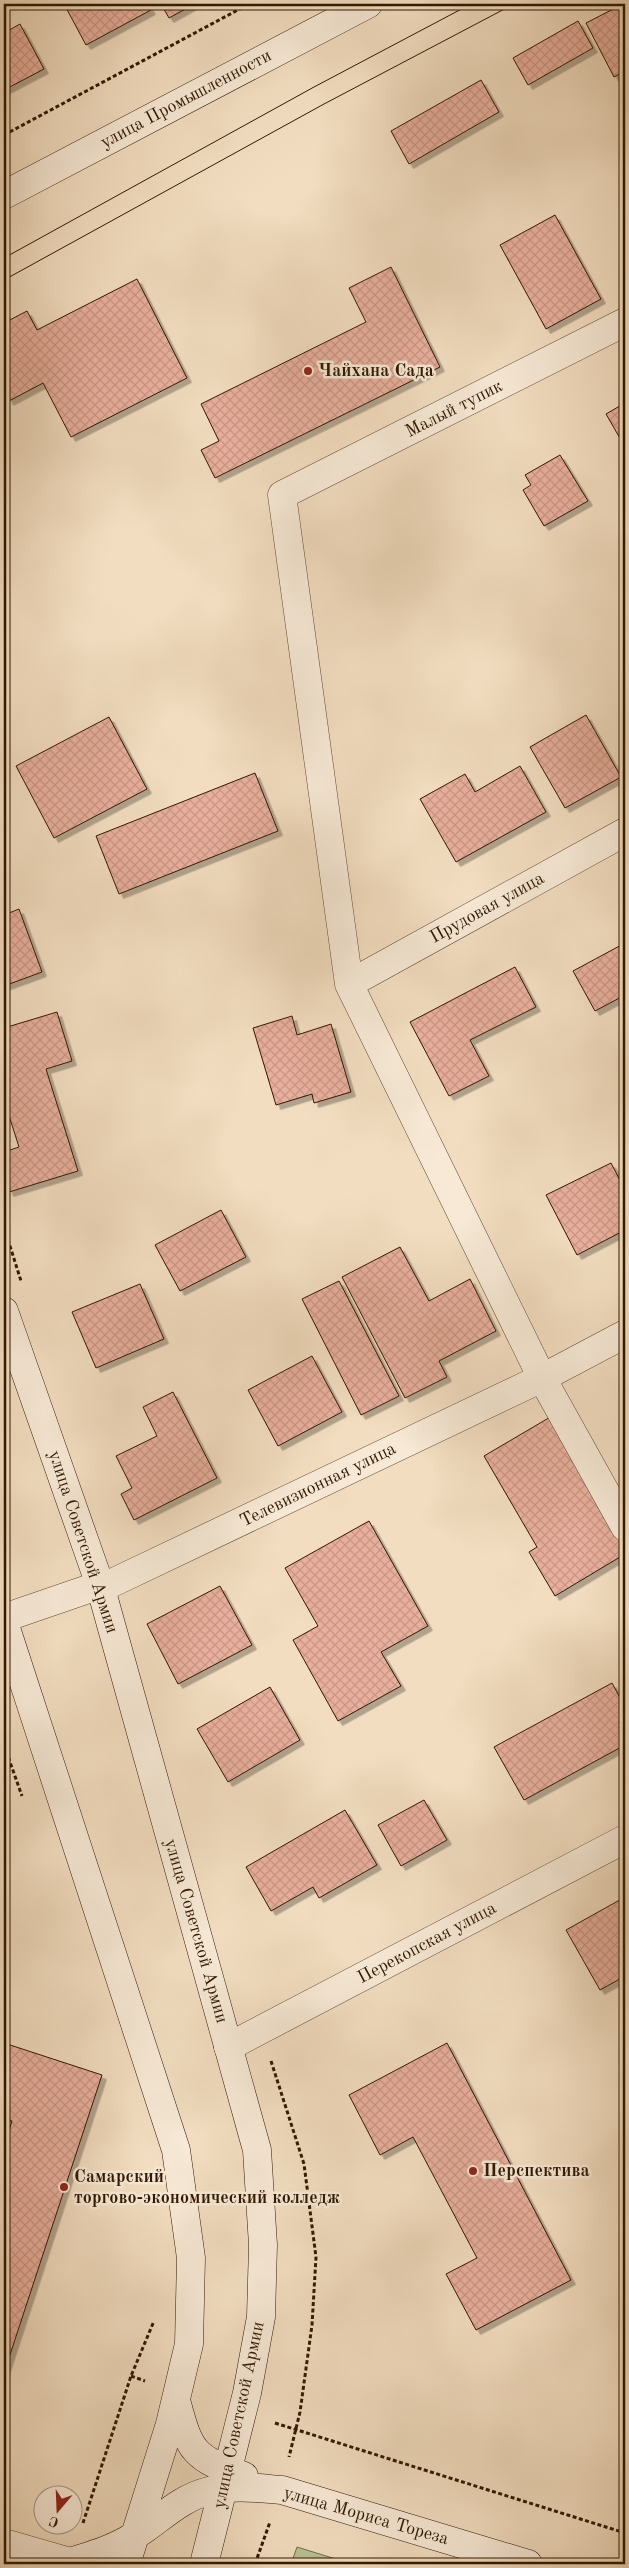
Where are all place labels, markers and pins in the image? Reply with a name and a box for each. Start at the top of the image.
place label: Чайхана Сада [318,362,434,380]
marker: Чайхана Сада [302,365,314,377]
place label: Перспектива [483,2162,590,2180]
marker: Перспектива [467,2165,479,2177]
place label: Самарский торгово-экономический колледж [74,2168,340,2207]
marker: Самарский торгово-экономический колледж [58,2181,70,2193]

